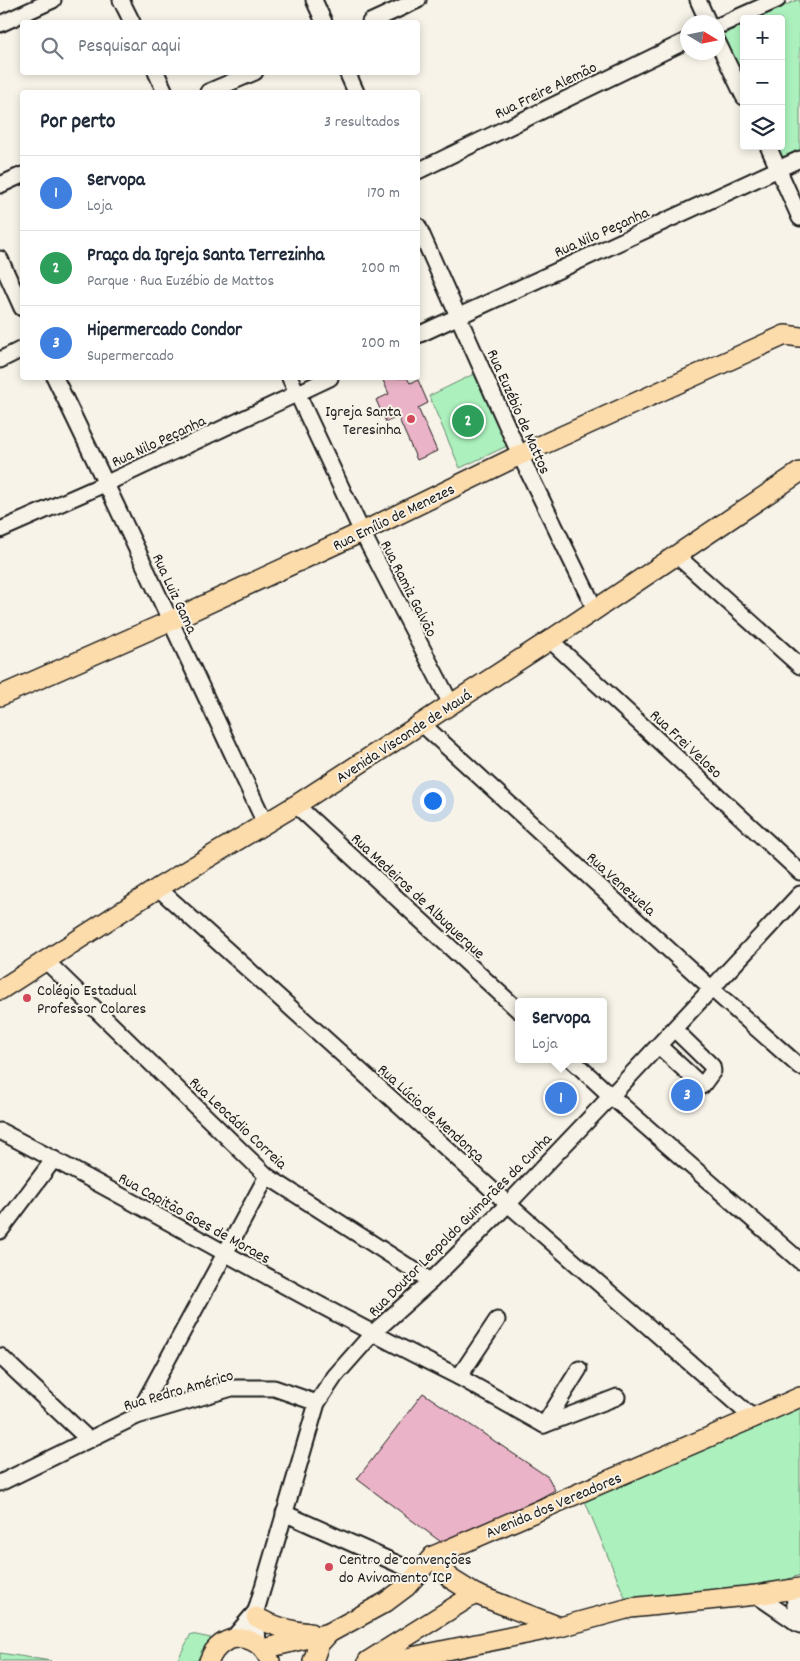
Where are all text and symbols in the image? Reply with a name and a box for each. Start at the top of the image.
north arrow [680,15,725,60]
map controls [740,15,785,150]
button: + [740,15,785,60]
search box [20,20,420,75]
icon: search [38,34,66,62]
text: Pesquisar aqui [78,34,180,61]
street label: Rua Freire Alemão [491,57,601,126]
button: − [740,60,785,105]
button: layers [740,105,785,150]
text: Por perto [40,108,115,138]
text: 3 resultados [324,111,400,134]
text: Servopa [87,168,145,195]
text: 1 [54,182,58,205]
text: 170 m [367,182,400,205]
text: Loja [87,195,112,218]
street label: Rua Nilo Peçanha [551,202,654,264]
text: Praça da Igreja Santa Terrezinha [87,243,324,270]
text: 2 [53,257,60,280]
text: 200 m [361,257,400,280]
text: Parque · Rua Euzébio de Mattos [87,270,274,293]
text: Hipermercado Condor [87,318,242,345]
text: 3 [52,332,60,355]
text: 200 m [361,332,400,355]
text: Supermercado [87,345,174,368]
street label: Rua Euzébio de Mattos [480,346,556,478]
place label: Igreja Santa Teresinha [325,401,401,442]
pin: 2 [452,402,484,440]
street label: Rua Nilo Peçanha [108,410,210,474]
marker: Igreja Santa Teresinha [405,413,417,425]
street label: Rua Emílio de Menezes [329,479,459,558]
street label: Rua Ramiz Galvão [373,537,442,642]
street label: Rua Luiz Gama [145,550,203,638]
street label: Avenida Visconde de Mauá [332,684,477,790]
street label: Rua Frei Veloso [644,705,727,785]
your location [420,788,446,814]
street label: Rua Medeiros de Albuquerque [345,828,489,965]
street label: Rua Venezuela [581,847,660,923]
place label: Colégio Estadual Professor Colares [37,980,146,1021]
marker: Colégio Estadual Professor Colares [21,992,33,1004]
popup [515,998,607,1063]
text: Servopa [532,1006,590,1033]
text: Loja [532,1033,557,1056]
street label: Rua Lúcio de Mendonça [372,1059,489,1169]
street label: Rua Leocádio Correia [183,1072,292,1176]
pin: 3 [671,1076,703,1114]
pin: 1 [545,1079,577,1117]
street label: Rua Doutor Leopoldo Guimarães da Cunha [364,1128,558,1323]
street label: Rua Capitão Goes de Moraes [114,1168,274,1271]
street label: Rua Pedro Américo [121,1365,236,1418]
street label: Avenida dos Vereadores [482,1467,626,1545]
place label: Centro de convenções do Avivamento ICP [339,1549,472,1590]
marker: Centro de convenções do Avivamento ICP [323,1561,335,1573]

